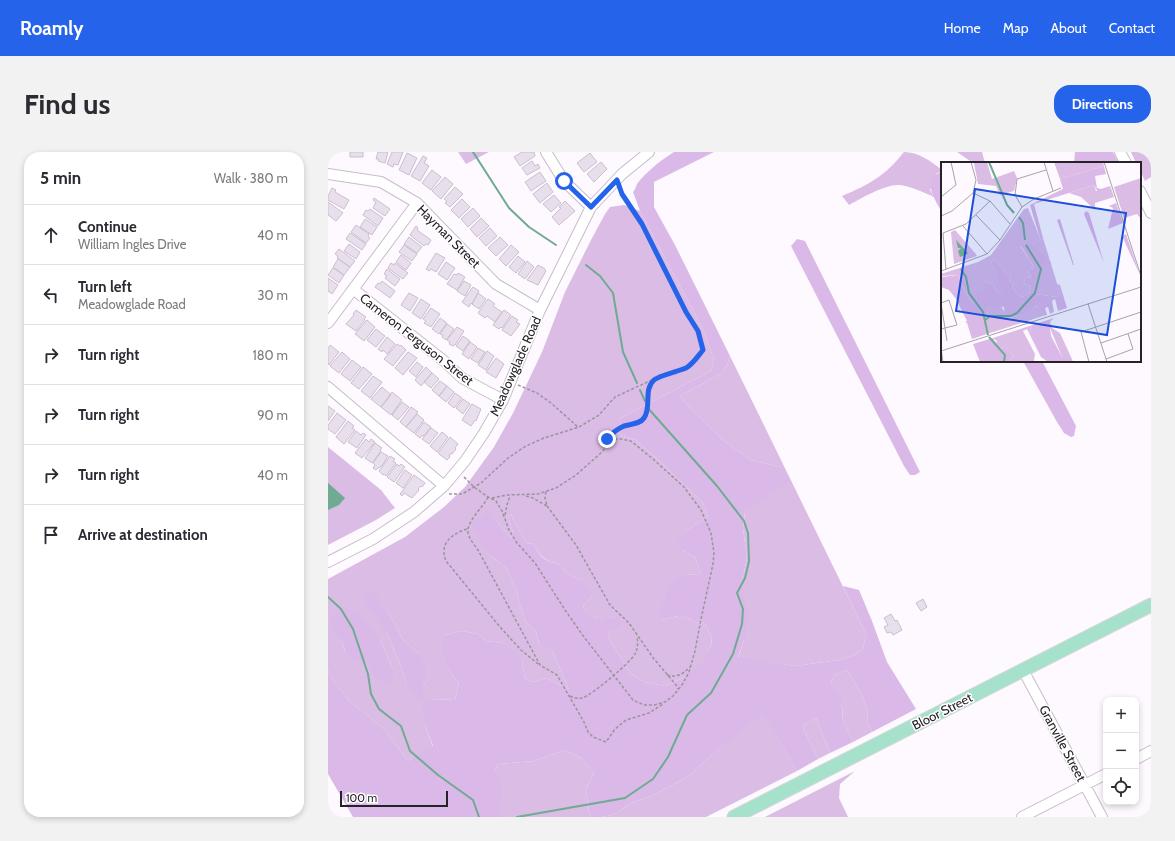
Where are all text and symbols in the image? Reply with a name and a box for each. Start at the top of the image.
text: Roamly [20,17,83,40]
text: Home [944,19,981,37]
text: Map [1003,19,1028,37]
text: About [1050,19,1087,37]
text: Contact [1109,19,1155,37]
button: Directions [1054,85,1151,123]
text: Find us [24,87,110,121]
inset map [941,162,1141,362]
text: 5 min [40,168,81,188]
text: Walk · 380 m [214,170,288,186]
route start [555,172,573,190]
street label: Hayman Street [414,201,484,271]
text: Continue [78,218,137,236]
icon: ahead [40,224,62,246]
text: 40 m [257,227,288,243]
text: William Ingles Drive [78,236,187,252]
text: Turn left [78,278,132,296]
icon: left [40,284,62,306]
text: 30 m [258,287,288,303]
street label: Cameron Ferguson Street [357,290,478,389]
text: Meadowglade Road [78,296,186,312]
street label: Meadowglade Road [486,314,544,418]
icon: right [40,344,62,366]
text: Turn right [78,346,139,364]
text: 180 m [252,347,288,363]
icon: right [40,404,62,426]
text: Turn right [78,406,139,424]
text: 90 m [257,407,288,423]
route end [598,430,616,448]
icon: right [40,464,62,486]
text: Turn right [78,466,139,484]
text: 40 m [257,467,288,483]
icon: arrive [40,524,62,546]
text: Arrive at destination [78,526,208,544]
street label: Bloor Street [909,689,975,733]
map controls [1103,697,1139,805]
button: + [1103,697,1139,733]
street label: Granville Street [1036,702,1090,784]
button: − [1103,733,1139,769]
button: locate [1103,769,1139,805]
scale bar [340,789,448,808]
text: 100 m [346,791,377,805]

